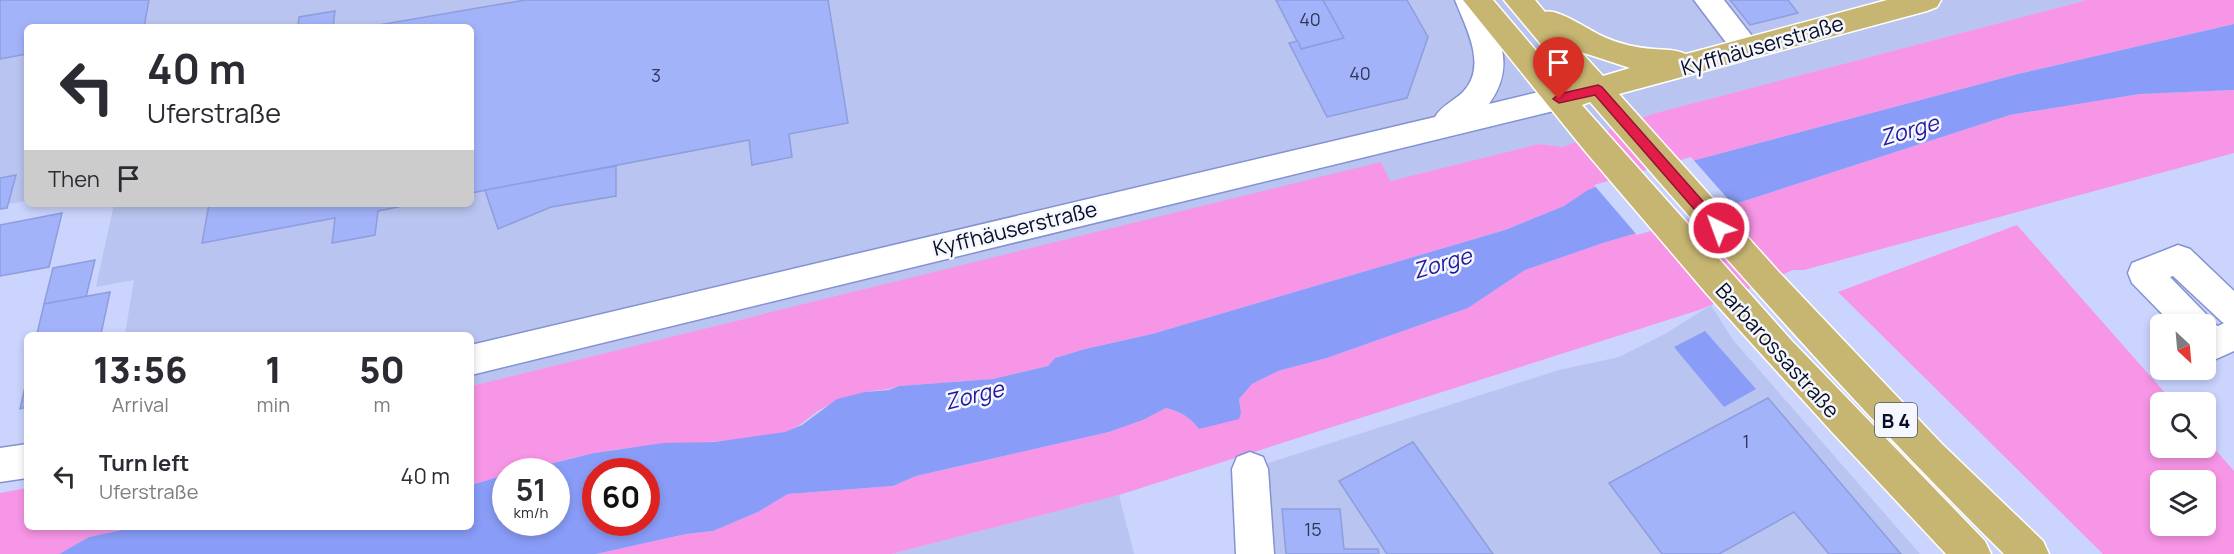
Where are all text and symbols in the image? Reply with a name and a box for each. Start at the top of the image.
house number: 40 [1299,7,1321,31]
street label: Kyffhäuserstraße [1677,8,1847,82]
pin [1533,37,1584,99]
text: 40 m [147,39,246,97]
icon: arrive [1542,46,1575,79]
icon: left [48,48,126,126]
house number: 40 [1349,61,1371,85]
house number: 3 [651,63,661,87]
text: Uferstraße [147,94,281,131]
water label: Zorge [1876,107,1943,153]
icon: arrive [112,162,145,195]
text: Then [48,164,100,194]
street label: Kyffhäuserstraße [930,194,1100,262]
position arrow [1687,196,1751,260]
water label: Zorge [1409,240,1476,286]
street label: Barbarossastraße [1710,276,1846,424]
north arrow [2150,314,2216,380]
map controls [2150,314,2216,536]
text: 13:56 [93,345,187,394]
text: 1 [265,345,281,394]
text: 50 [359,345,405,394]
water label: Zorge [941,373,1008,417]
text: Arrival [112,391,169,418]
text: min [257,391,290,418]
text: m [374,391,391,418]
button: search [2150,392,2216,458]
road number: B 4 [1875,403,1917,437]
house number: 1 [1742,429,1750,453]
text: Turn left [99,448,189,478]
speed limit sign: 60 [582,458,660,536]
icon: left [48,460,81,493]
text: 40 m [401,461,450,491]
text: 51 [516,469,546,510]
button: layers [2150,470,2216,536]
text: Uferstraße [99,478,198,505]
text: km/h [514,502,548,523]
house number: 15 [1304,517,1322,541]

